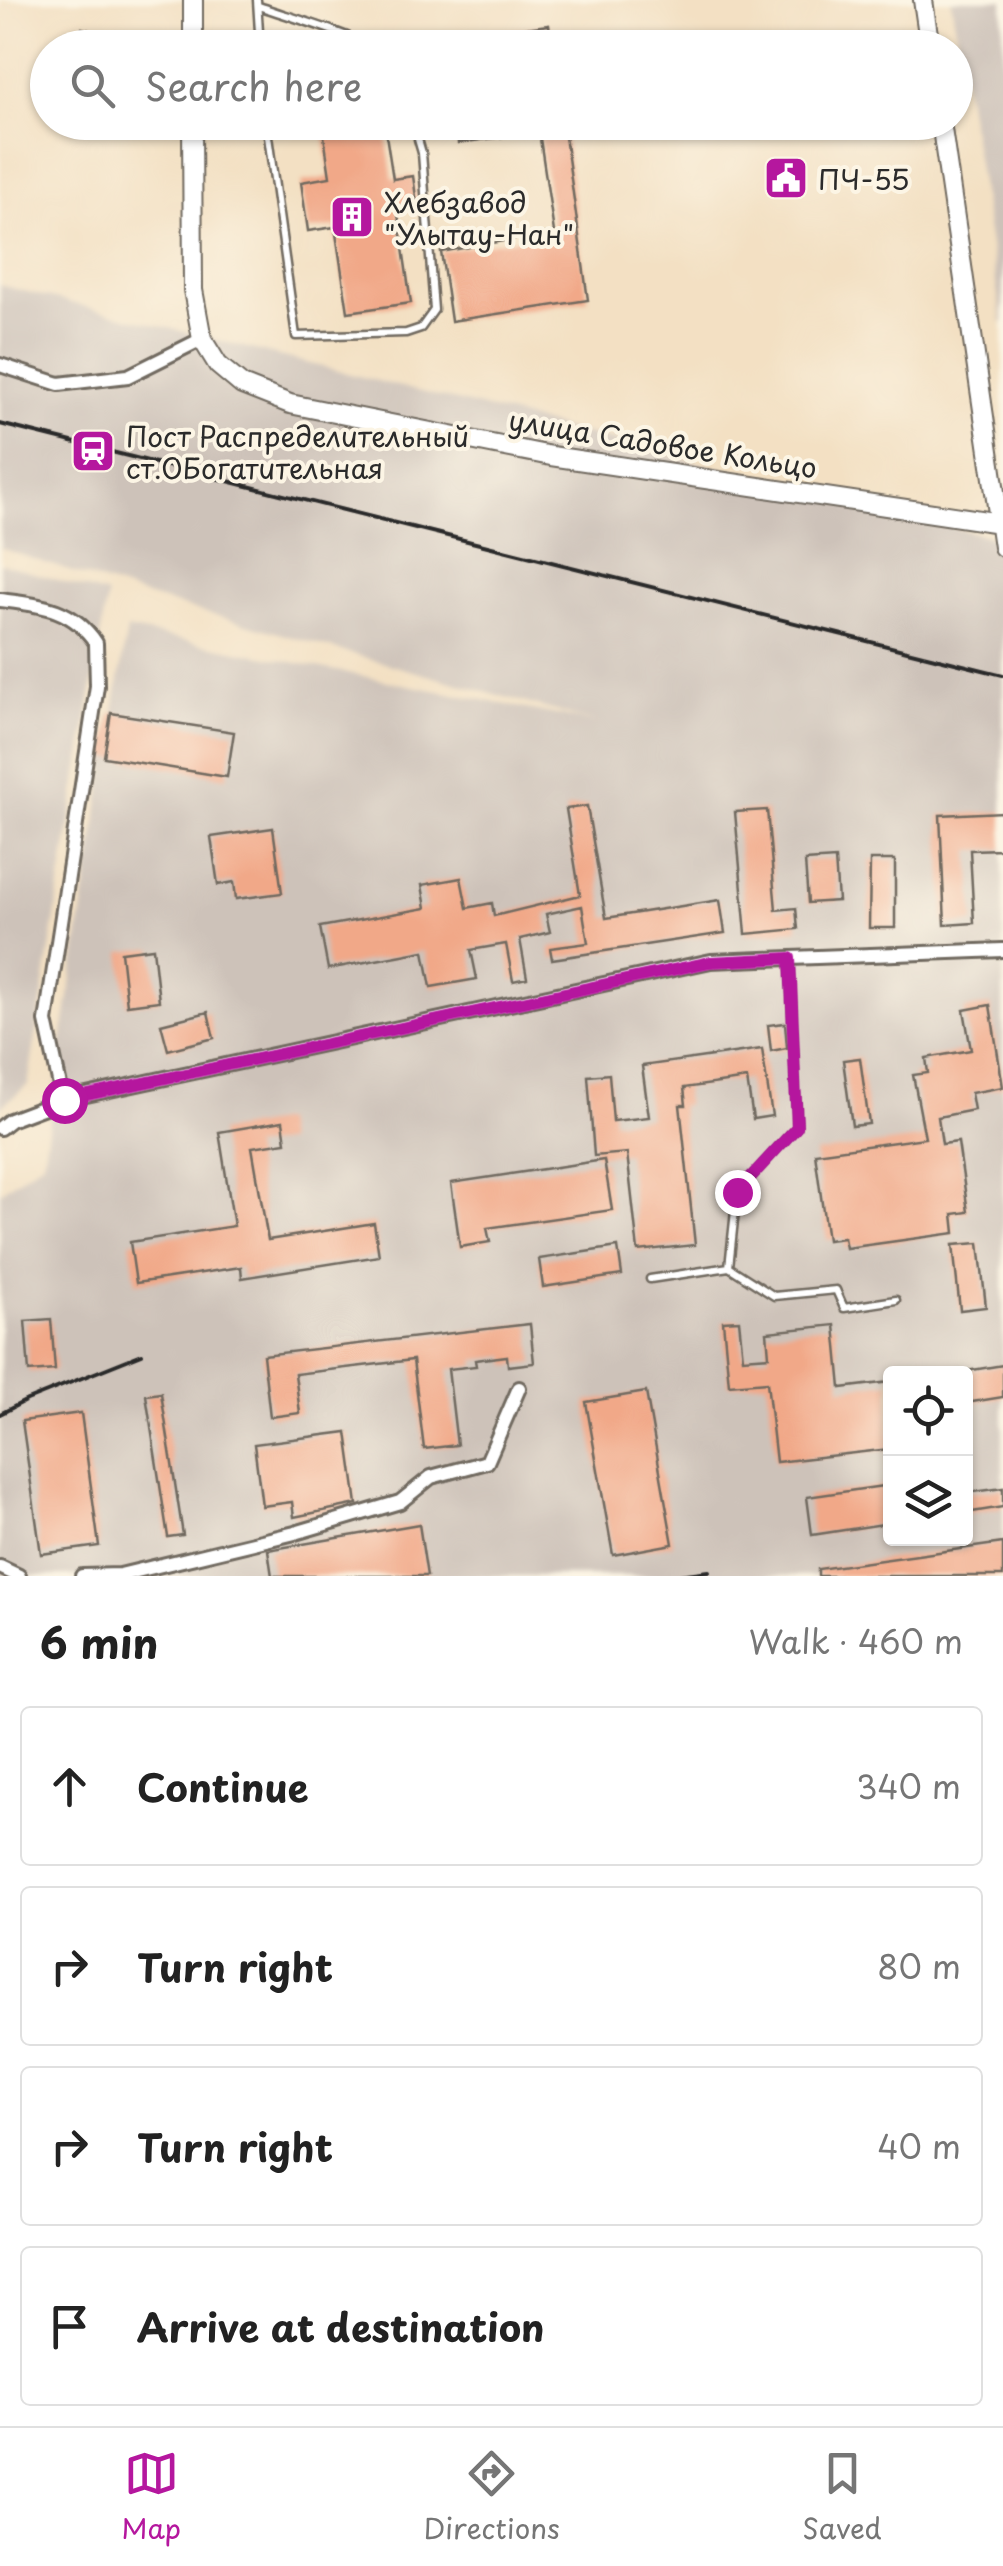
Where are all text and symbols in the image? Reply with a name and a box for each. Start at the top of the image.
search box [30,30,973,140]
text: Search here [145,57,362,114]
icon: search [65,58,120,113]
public building icon: ПЧ-55 [763,155,809,201]
place label: ПЧ-55 [818,157,910,200]
place label: Хлебзавод "Улытау-Нан" [384,180,574,255]
building icon: Хлебзавод "Улытау-Нан" [329,194,375,240]
street label: улица Садовое Кольцо [506,397,820,489]
place label: Пост Распределительный ст.ОБогатительная [126,414,469,489]
station icon: Пост Распределительный ст.ОБогатительная [70,428,116,474]
route start [42,1078,88,1124]
route end [715,1170,761,1216]
map controls [883,1366,973,1546]
button: locate [883,1366,973,1456]
button: layers [883,1456,973,1546]
text: 6 min [40,1610,159,1673]
text: Walk · 460 m [749,1617,963,1665]
text: Continue [137,1758,308,1815]
icon: ahead [42,1759,97,1814]
text: 340 m [856,1762,961,1810]
text: Turn right [137,1938,333,1995]
icon: right [42,1939,97,1994]
text: 80 m [877,1942,961,1990]
text: Turn right [137,2118,333,2175]
icon: right [42,2119,97,2174]
text: 40 m [877,2122,961,2170]
text: Arrive at destination [137,2298,545,2355]
icon: arrive [42,2299,97,2354]
tab: Map [121,2446,181,2549]
tab: Directions [424,2446,560,2549]
tab: Saved [802,2446,882,2549]

